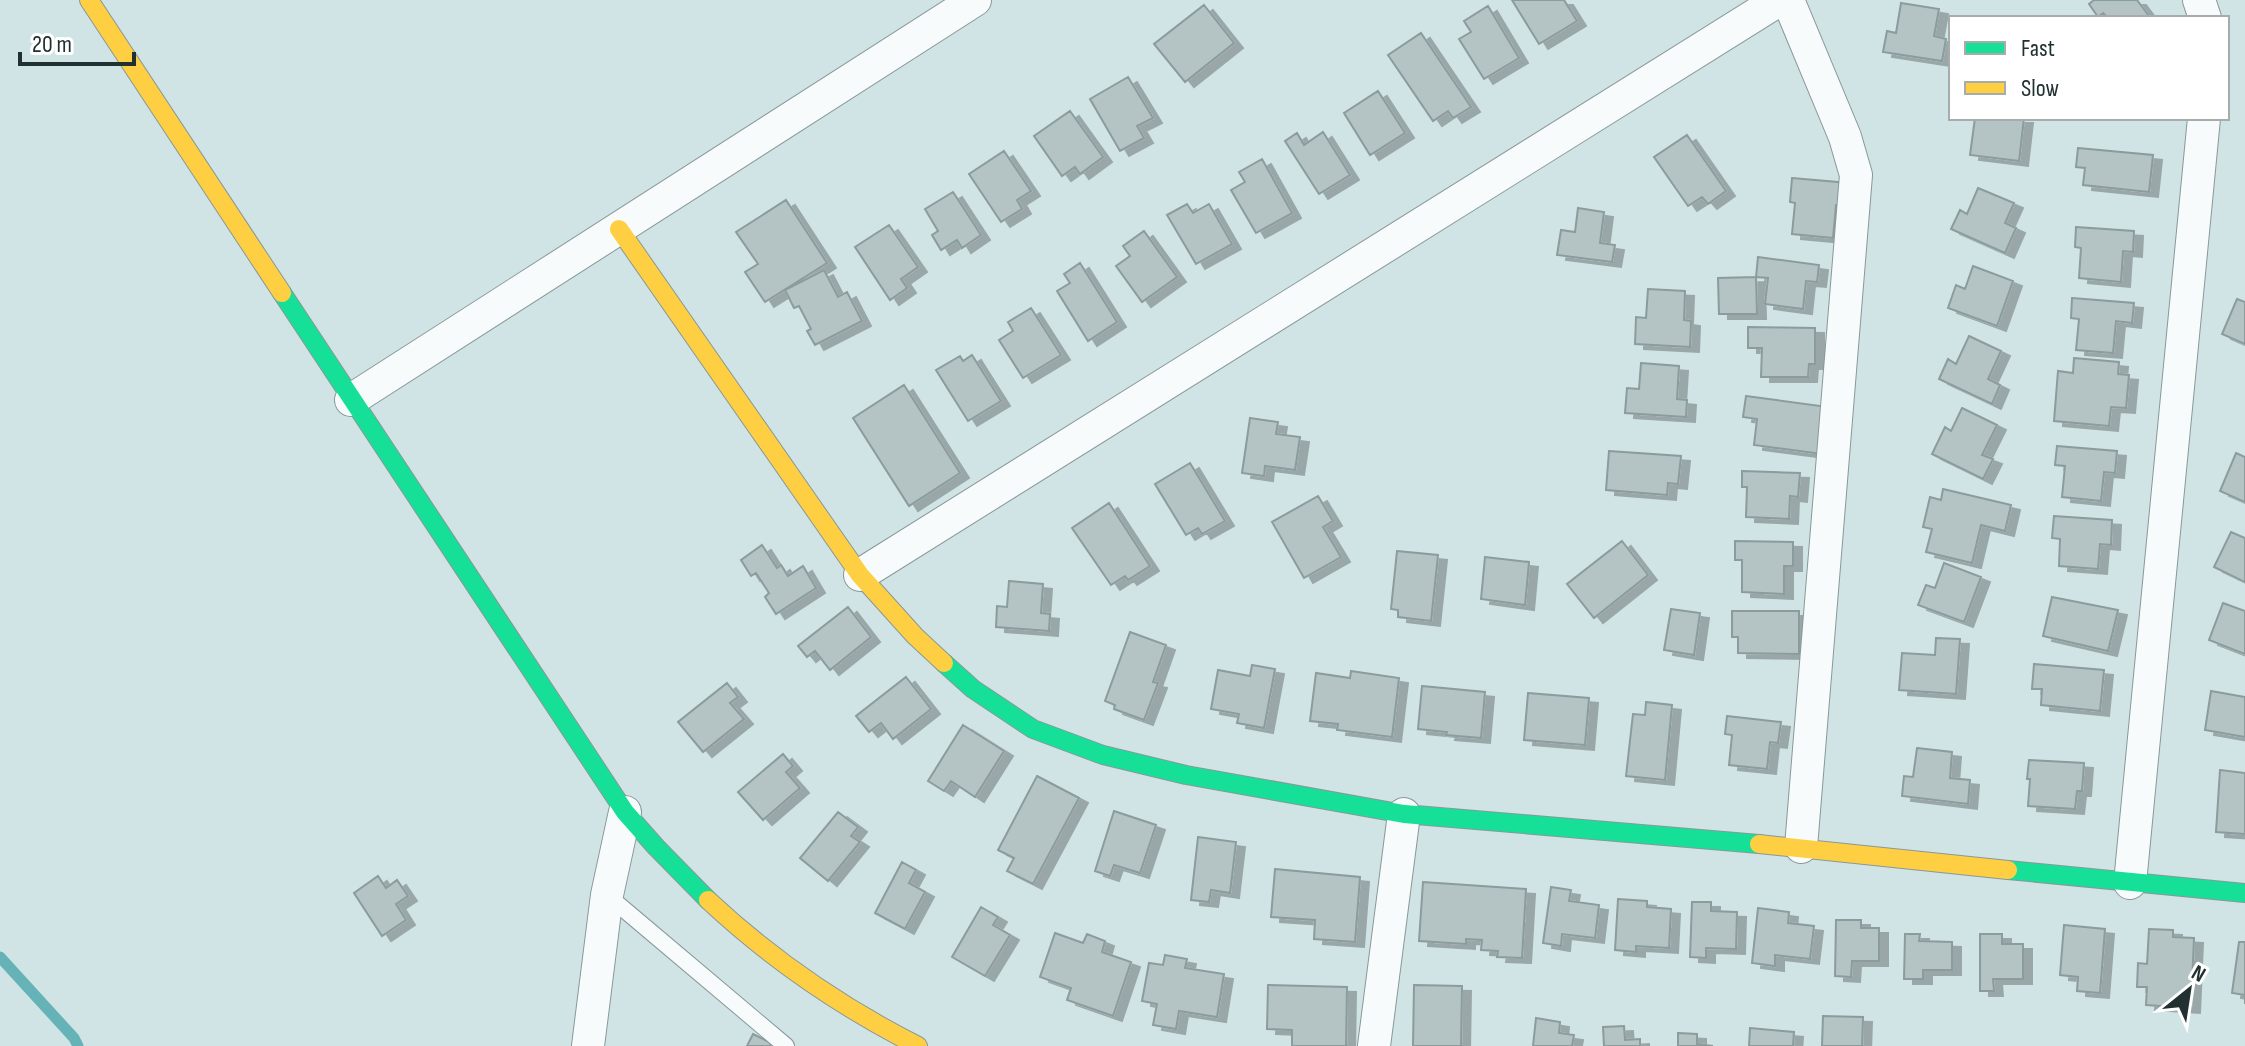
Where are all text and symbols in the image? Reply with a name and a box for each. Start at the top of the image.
scale bar [20,16,134,66]
legend [1949,16,2229,120]
text: 20 m [32,30,72,59]
text: Fast [2021,34,2055,63]
text: Slow [2021,74,2059,103]
north arrow [2149,950,2229,1030]
text: N [2186,959,2210,989]

